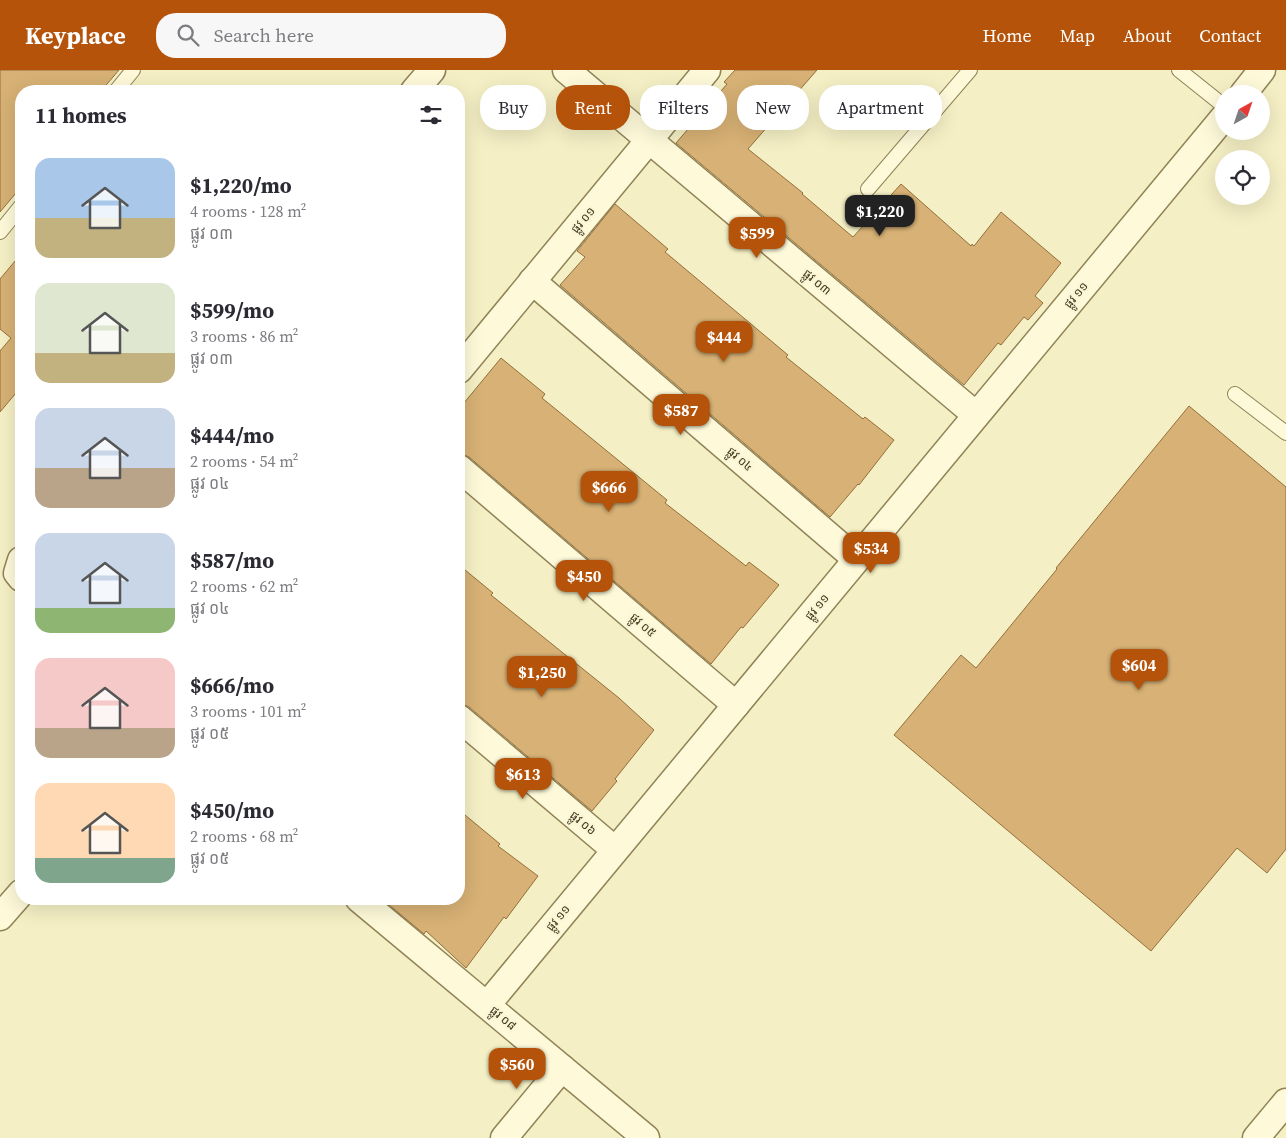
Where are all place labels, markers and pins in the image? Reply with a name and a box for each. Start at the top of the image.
pin: $1,220 [839,194,921,237]
pin: $599 [727,216,787,259]
pin: $444 [694,320,754,363]
pin: $587 [651,394,711,436]
pin: $666 [579,470,639,513]
pin: $534 [841,532,901,574]
pin: $450 [554,560,614,602]
pin: $604 [1109,648,1169,691]
pin: $1,250 [501,656,583,698]
pin: $613 [493,758,553,800]
pin: $560 [487,1048,547,1090]

